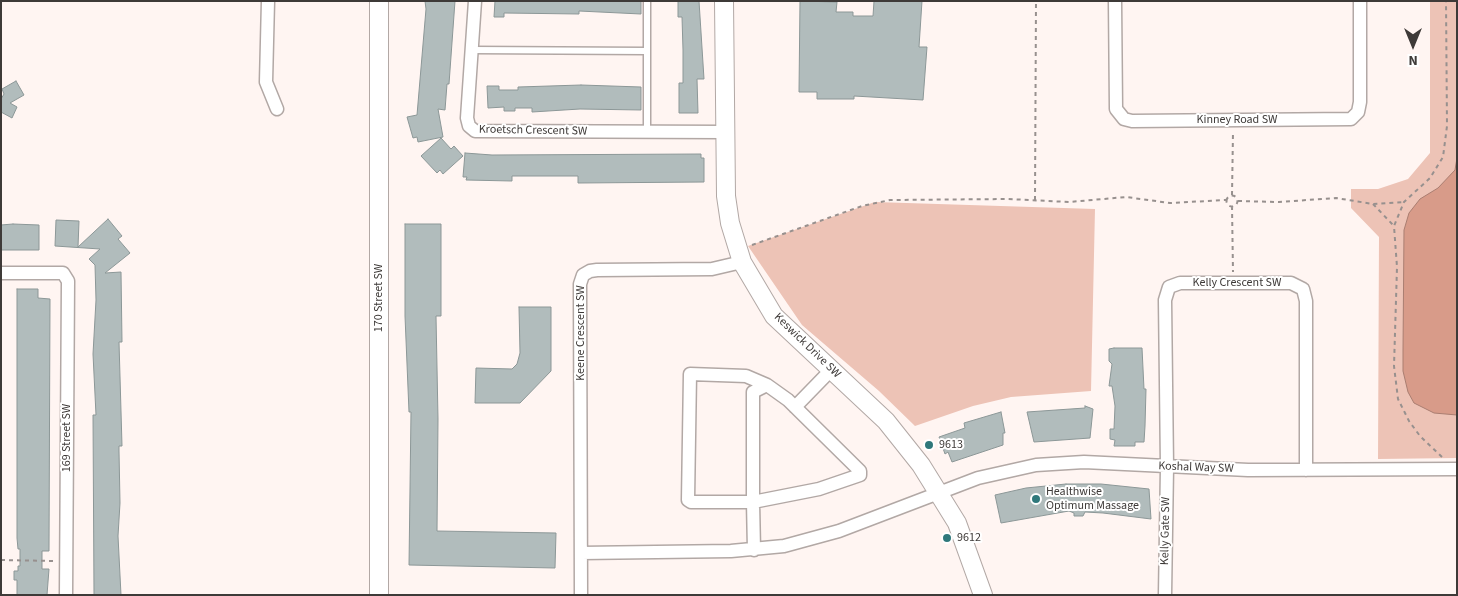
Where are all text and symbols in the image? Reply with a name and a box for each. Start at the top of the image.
north arrow [1388,20,1438,70]
text: N [1408,50,1418,70]
street label: Kinney Road SW [1196,113,1278,127]
street label: Kroetsch Crescent SW [479,123,587,139]
street label: 170 Street SW [372,264,386,332]
street label: Kelly Crescent SW [1193,276,1281,290]
street label: Keene Crescent SW [574,285,588,381]
street label: Keswick Drive SW [771,310,843,382]
street label: 169 Street SW [60,404,74,472]
place label: 9613 [939,438,963,452]
marker: 9613 [923,439,935,451]
street label: Koshal Way SW [1158,459,1234,477]
place label: Healthwise Optimum Massage [1046,485,1139,513]
marker: Healthwise Optimum Massage [1030,493,1042,505]
street label: Kelly Gate SW [1158,497,1174,565]
place label: 9612 [957,531,981,545]
marker: 9612 [941,532,953,544]

